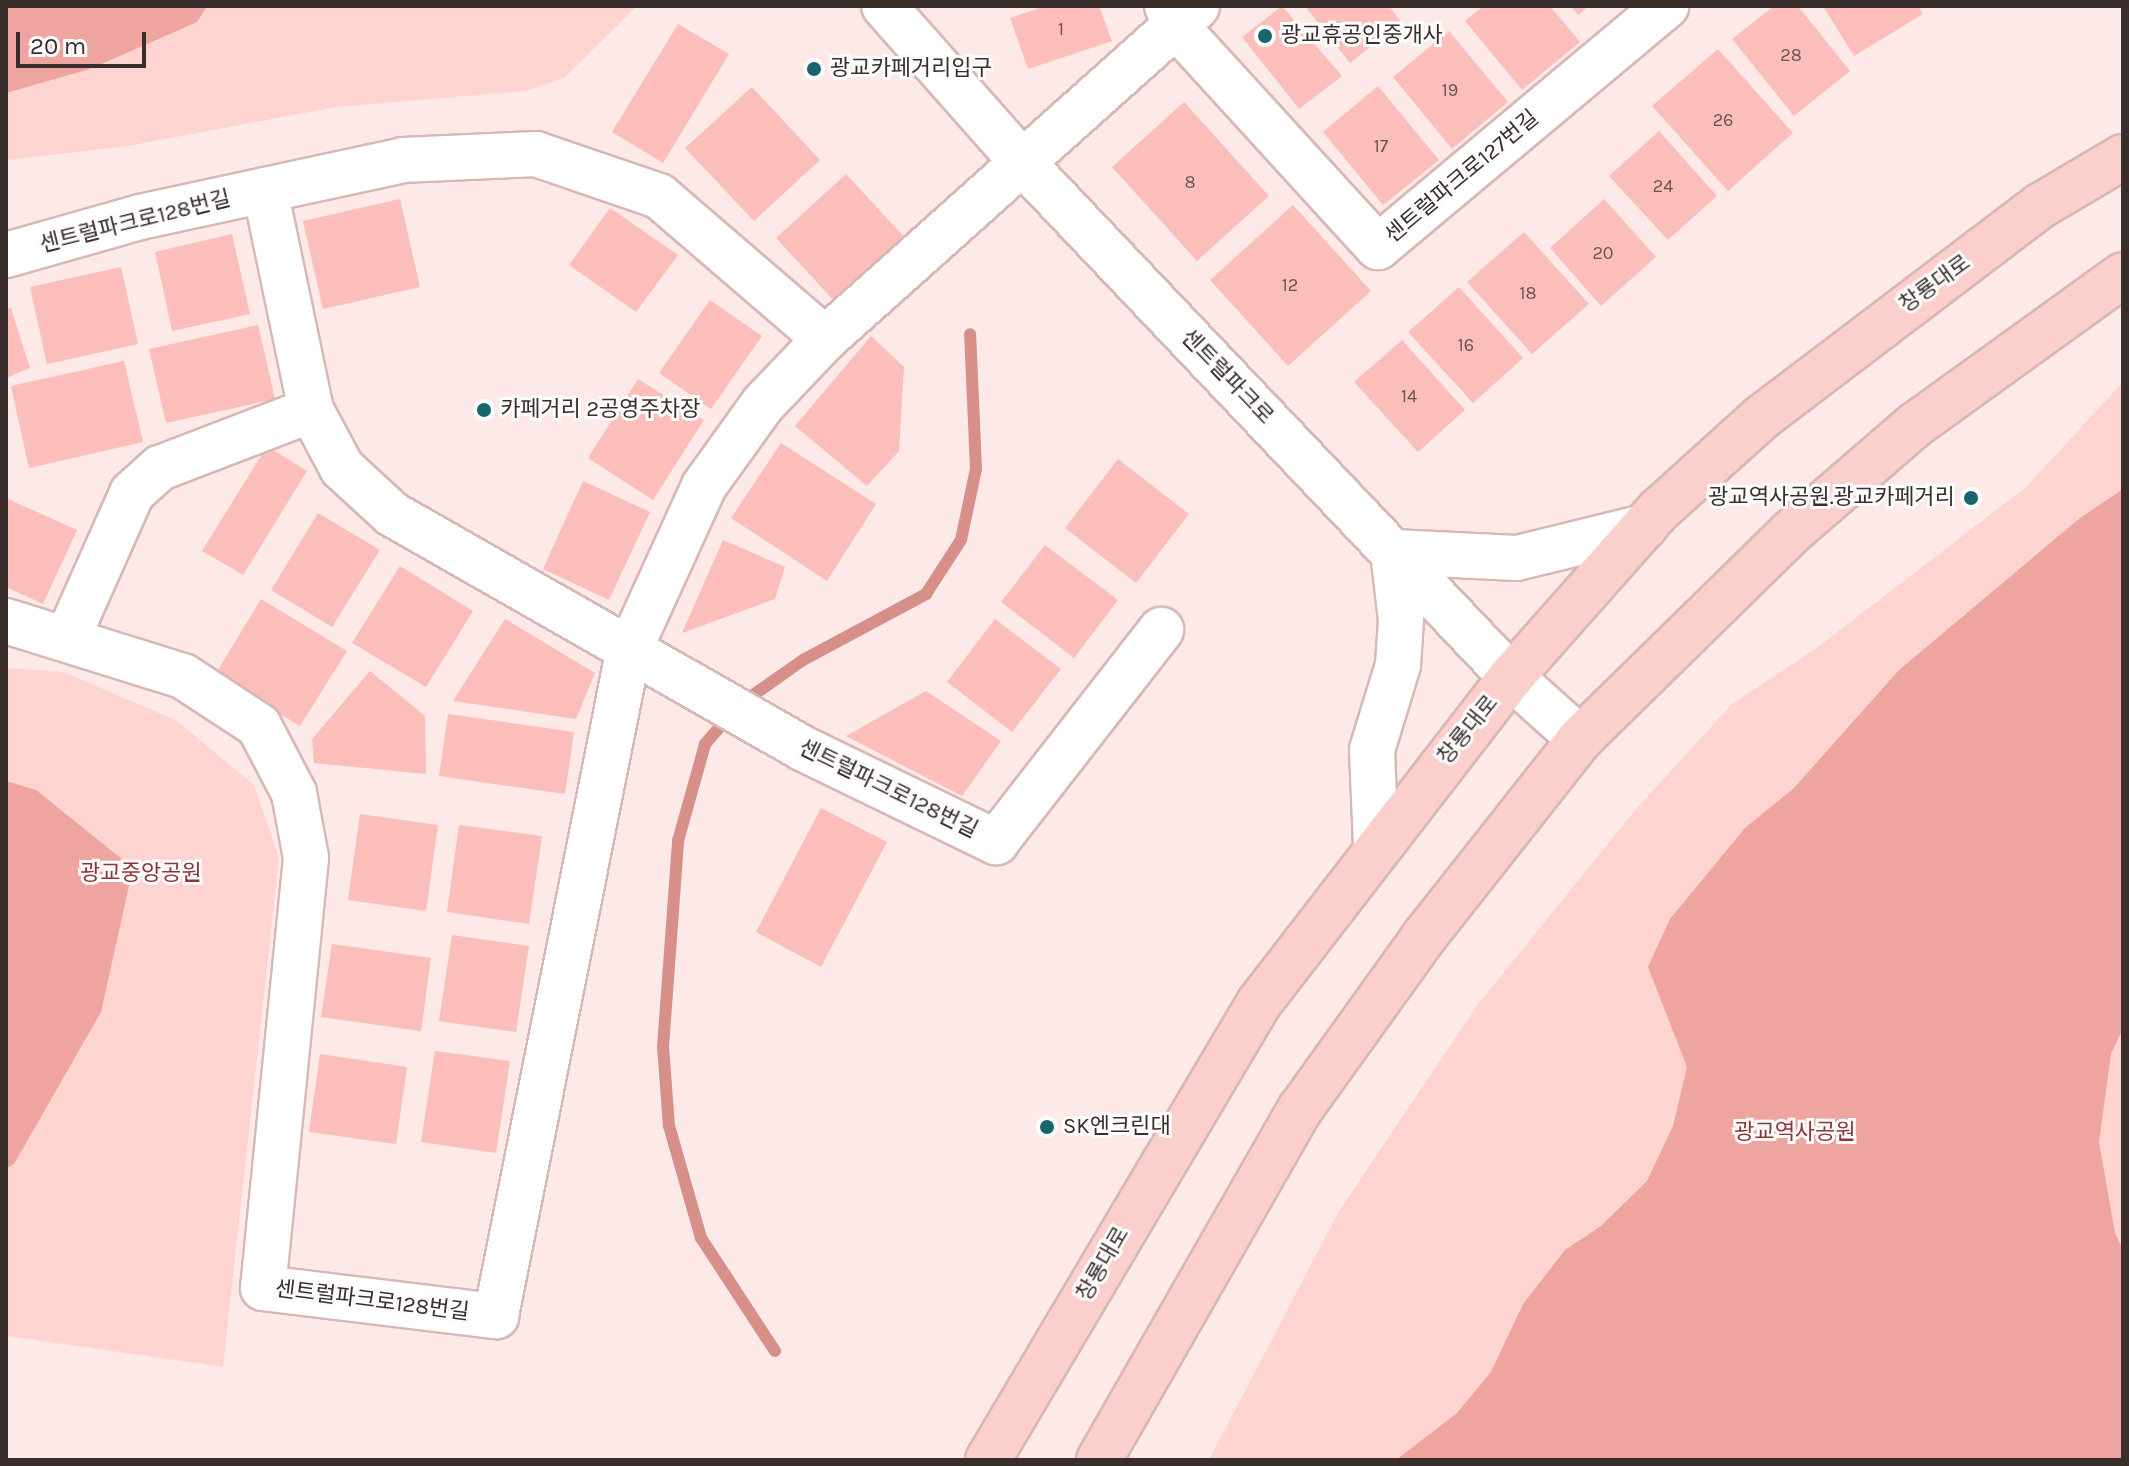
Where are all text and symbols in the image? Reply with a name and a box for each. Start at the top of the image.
scale bar [20,16,150,66]
house number: 1 [1058,18,1064,40]
place label: 광교휴공인중개사 [1281,23,1443,49]
marker: 광교휴공인중개사 [1256,27,1274,45]
text: 20 m [30,32,86,60]
house number: 28 [1780,44,1802,66]
place label: 광교카페거리입구 [830,56,992,82]
marker: 광교카페거리입구 [805,60,823,78]
house number: 19 [1442,79,1458,101]
street label: 센트럴파크로127번길 [1380,105,1544,249]
house number: 26 [1713,109,1733,131]
house number: 17 [1374,135,1388,157]
house number: 8 [1184,171,1196,193]
house number: 24 [1653,175,1673,197]
street label: 센트럴파크로128번길 [37,186,233,258]
house number: 20 [1592,242,1614,264]
street label: 창룡대로 [1894,250,1976,318]
house number: 12 [1282,274,1298,296]
house number: 18 [1519,282,1537,304]
street label: 센트럴파크로 [1175,324,1279,430]
house number: 16 [1458,334,1474,356]
house number: 14 [1401,385,1417,407]
place label: 카페거리 2공영주차장 [500,397,700,423]
marker: 카페거리 2공영주차장 [475,401,493,419]
place label: 광교역사공원.광교카페거리 [1708,485,1955,511]
marker: 광교역사공원.광교카페거리 [1962,489,1980,507]
street label: 창룡대로 [1432,690,1504,770]
street label: 센트럴파크로128번길 [794,734,982,844]
park label: 광교중앙공원 [80,861,202,887]
place label: SK엔크린대 [1063,1114,1171,1140]
marker: SK엔크린대 [1038,1118,1056,1136]
park label: 광교역사공원 [1734,1120,1856,1146]
street label: 창룡대로 [1071,1222,1135,1306]
street label: 센트럴파크로128번길 [273,1276,471,1326]

